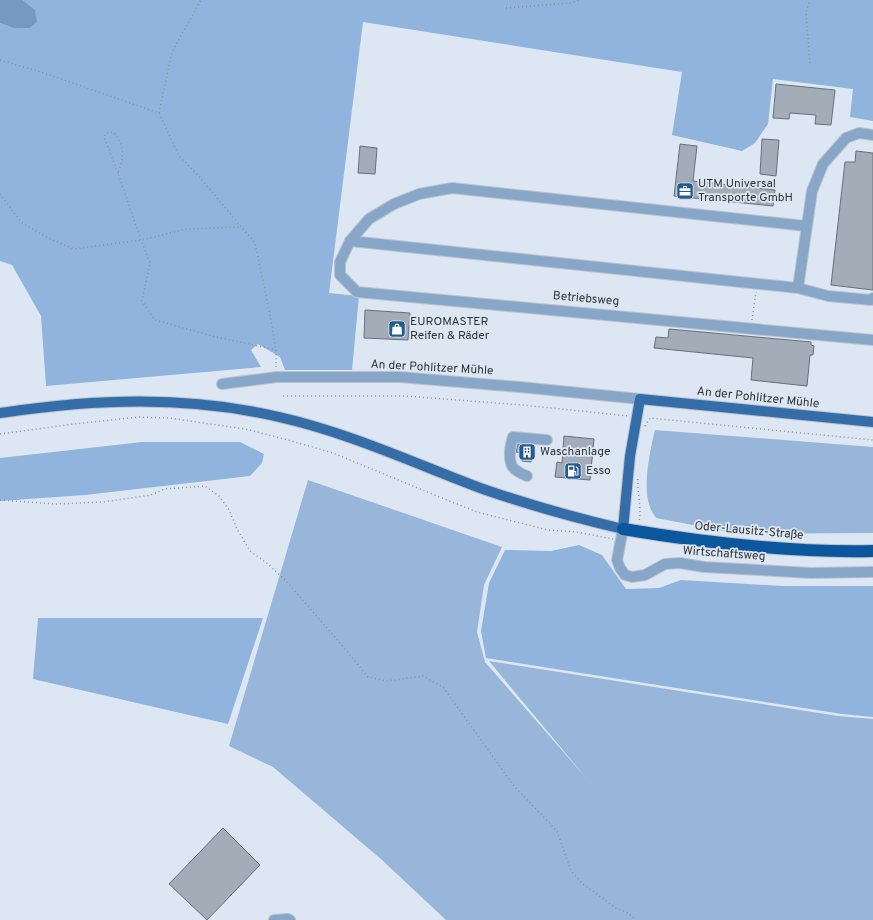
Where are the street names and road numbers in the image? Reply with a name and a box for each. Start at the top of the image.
street label: Betriebsweg [552,288,620,310]
street label: An der Pohlitzer Mühle [370,357,494,379]
street label: An der Pohlitzer Mühle [696,384,820,412]
street label: Oder-Lausitz-Straße [694,518,804,544]
street label: Wirtschaftsweg [682,543,766,565]

